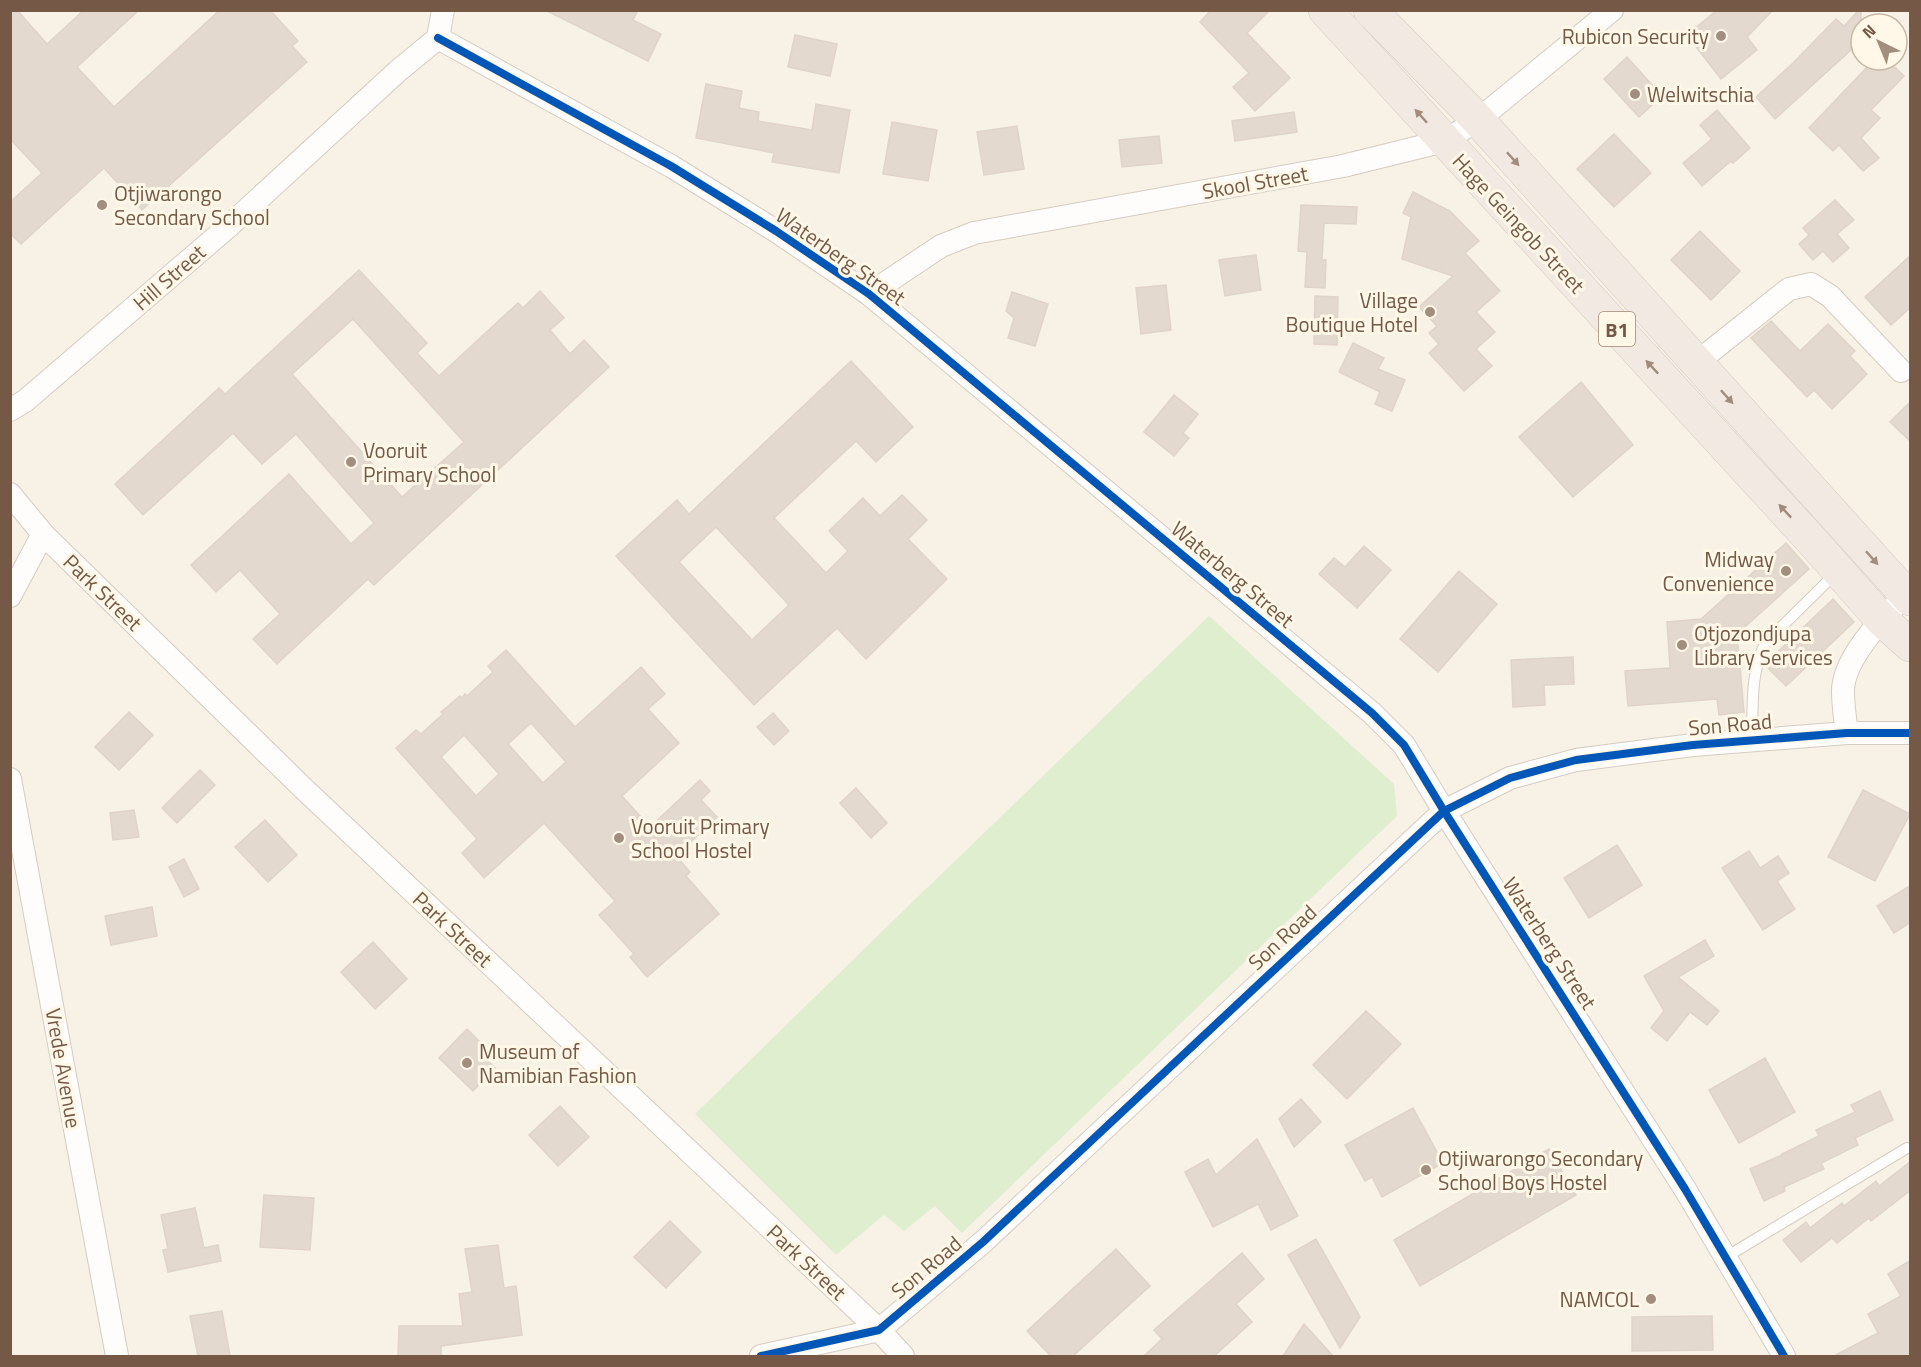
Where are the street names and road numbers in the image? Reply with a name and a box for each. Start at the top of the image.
street label: Hage Geingob Street [1445,146,1593,301]
street label: Skool Street [1200,157,1311,207]
street label: Waterberg Street [769,199,913,313]
street label: Hill Street [126,236,213,318]
road number: B1 [1599,312,1635,346]
street label: Waterberg Street [1164,513,1302,636]
street label: Park Street [56,546,150,638]
street label: Son Road [1687,704,1773,744]
street label: Waterberg Street [1495,870,1605,1016]
street label: Park Street [406,884,501,975]
street label: Son Road [1240,897,1324,977]
street label: Vrede Avenue [38,1005,90,1131]
street label: Park Street [760,1217,855,1308]
street label: Son Road [884,1228,968,1306]

